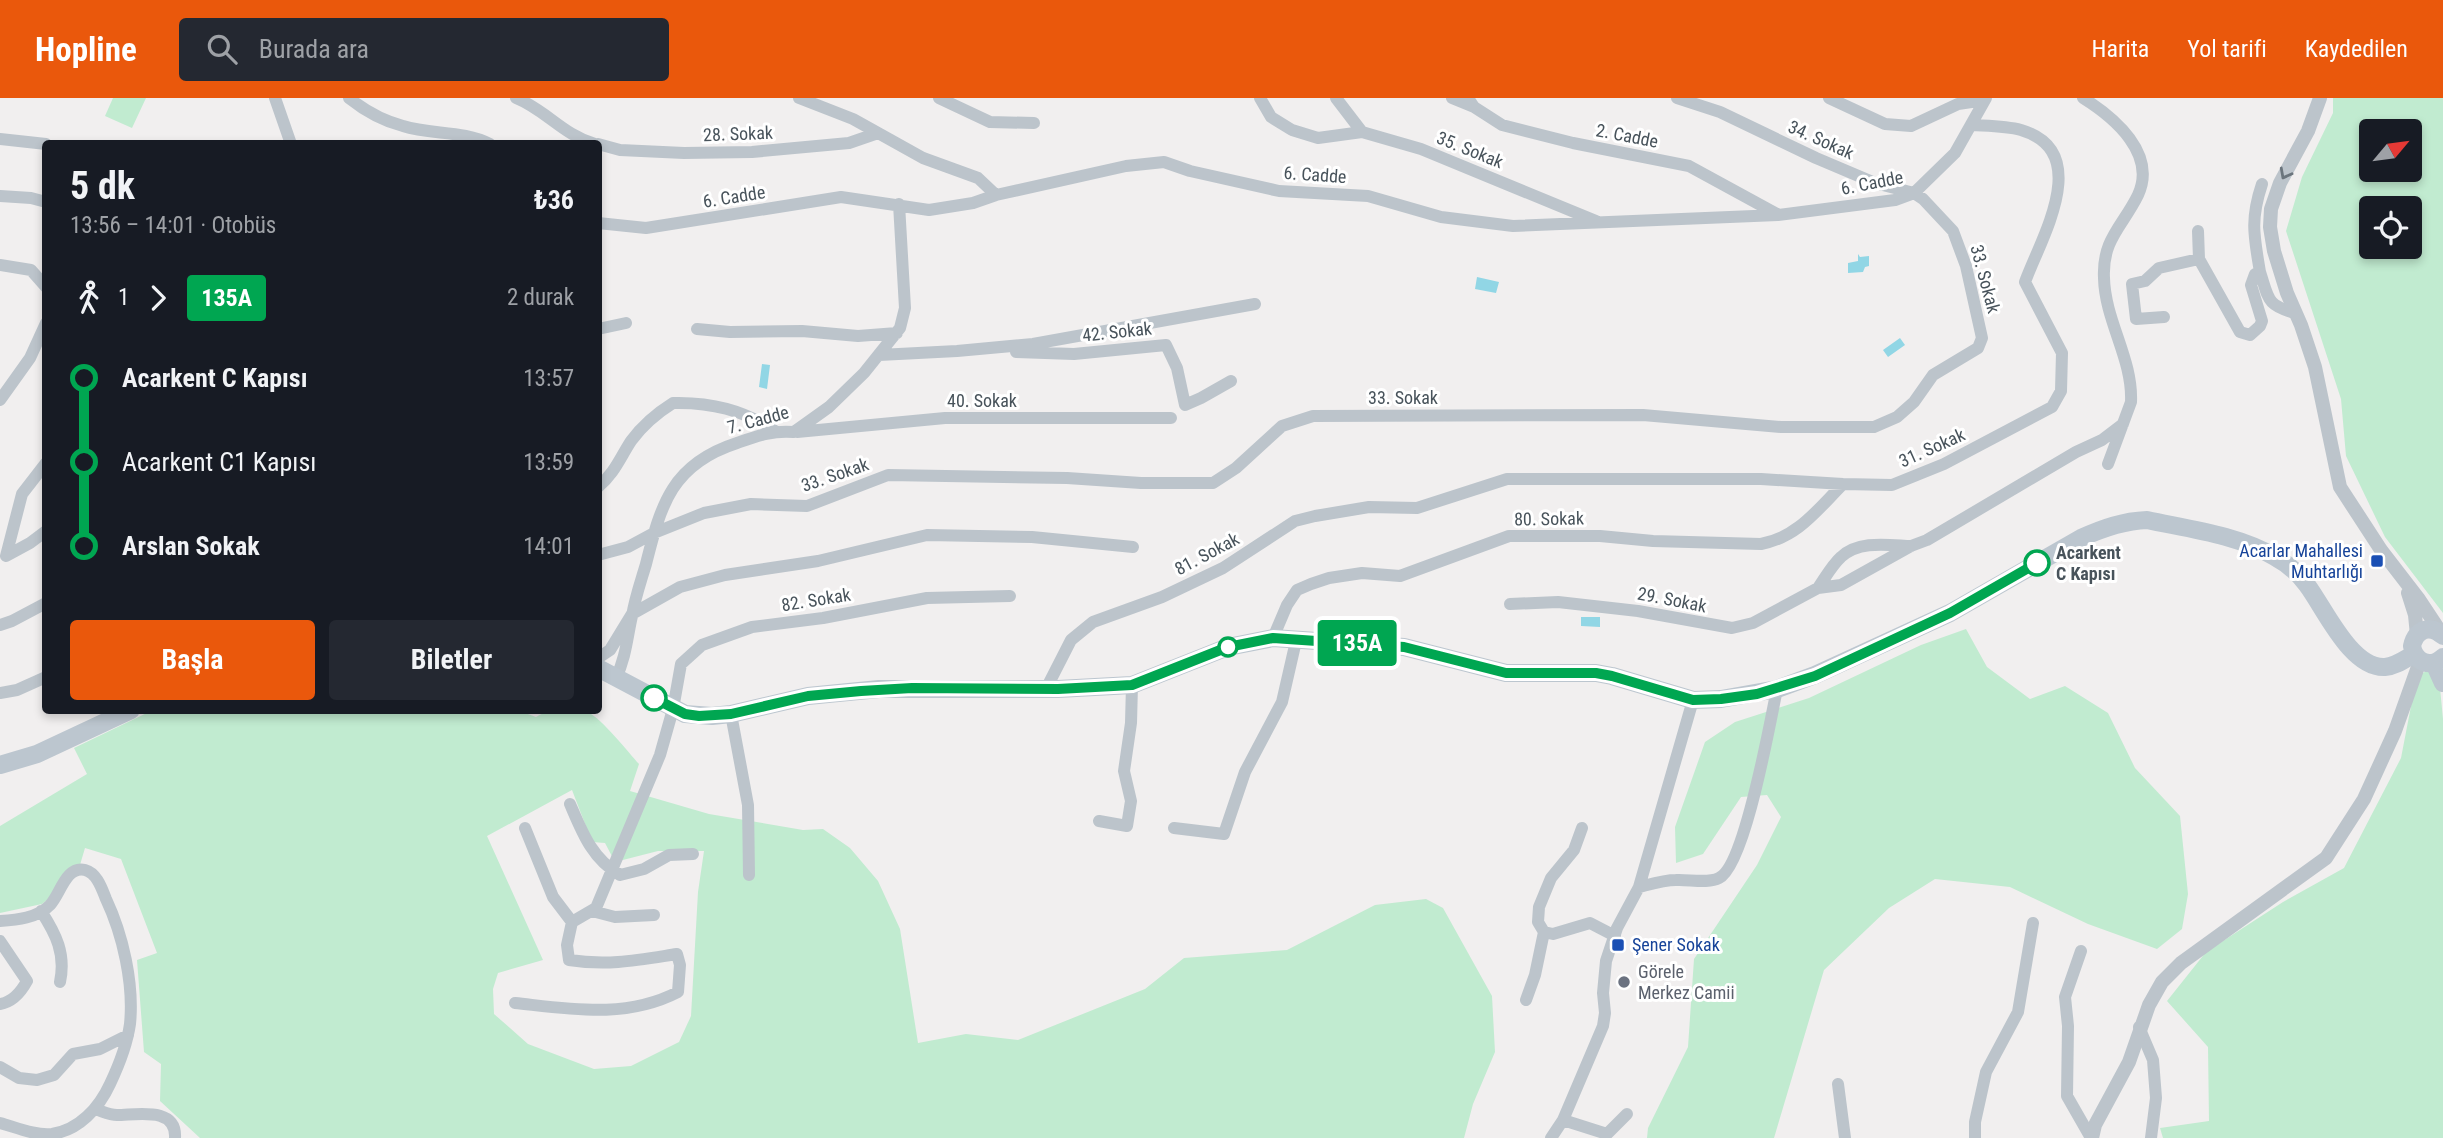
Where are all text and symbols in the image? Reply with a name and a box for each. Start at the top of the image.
search box [179,18,669,81]
text: Hopline [35,30,137,69]
icon: search [203,30,241,68]
text: Burada ara [259,34,369,64]
text: Harita [2092,35,2149,63]
text: Yol tarifi [2187,35,2267,63]
text: Kaydedilen [2305,35,2408,63]
street label: 34. Sokak [1785,116,1857,163]
street label: 2. Cadde [1594,119,1660,152]
north arrow [2359,119,2422,182]
map controls [2359,119,2422,259]
street label: 28. Sokak [703,122,773,145]
street label: 35. Sokak [1434,127,1507,172]
street label: 6. Cadde [1283,162,1347,187]
text: 5 dk [70,164,135,208]
street label: 6. Cadde [1839,166,1905,199]
one-way arrow [2280,166,2294,179]
street label: 6. Cadde [701,181,767,212]
text: ₺36 [534,185,574,215]
button: locate [2359,196,2422,259]
text: 13:56 – 14:01 · Otobüs [70,212,276,239]
street label: 33. Sokak [1966,242,2005,315]
icon: walk [70,279,108,317]
icon: forward [139,279,177,317]
text: 1 [118,284,129,311]
text: 135A [201,284,252,312]
text: 2 durak [507,284,574,311]
street label: 42. Sokak [1081,317,1153,346]
text: Acarkent C Kapısı [122,363,307,393]
text: 13:57 [523,365,574,392]
street label: 33. Sokak [1368,387,1438,408]
street label: 40. Sokak [947,390,1017,411]
street label: 7. Cadde [725,401,791,438]
street label: 31. Sokak [1896,424,1968,471]
text: Acarkent C1 Kapısı [122,447,316,477]
text: 13:59 [523,449,574,476]
street label: 33. Sokak [798,453,871,496]
street label: 80. Sokak [1514,507,1584,530]
street label: 81. Sokak [1171,528,1243,579]
text: Arslan Sokak [122,531,260,561]
text: 14:01 [523,533,574,560]
place label: Acarlar Mahallesi Muhtarlığı [2239,540,2363,582]
place label: Acarkent C Kapısı [2056,542,2121,584]
marker: Acarkent C Kapısı [2024,550,2050,576]
marker: Acarlar Mahallesi Muhtarlığı [2369,553,2385,569]
street label: 29. Sokak [1636,583,1708,616]
street label: 82. Sokak [780,584,852,615]
button: Başla [70,620,315,700]
button: Biletler [329,620,574,700]
line badge: 135A [1308,620,1406,666]
text: 135A [1332,629,1382,657]
unlabelled marker [1218,637,1238,657]
unlabelled marker [641,685,667,711]
place label: Şener Sokak [1632,934,1720,955]
marker: Şener Sokak [1610,937,1626,953]
place label: Görele Merkez Camii [1638,961,1735,1003]
marker: Görele Merkez Camii [1616,974,1632,990]

